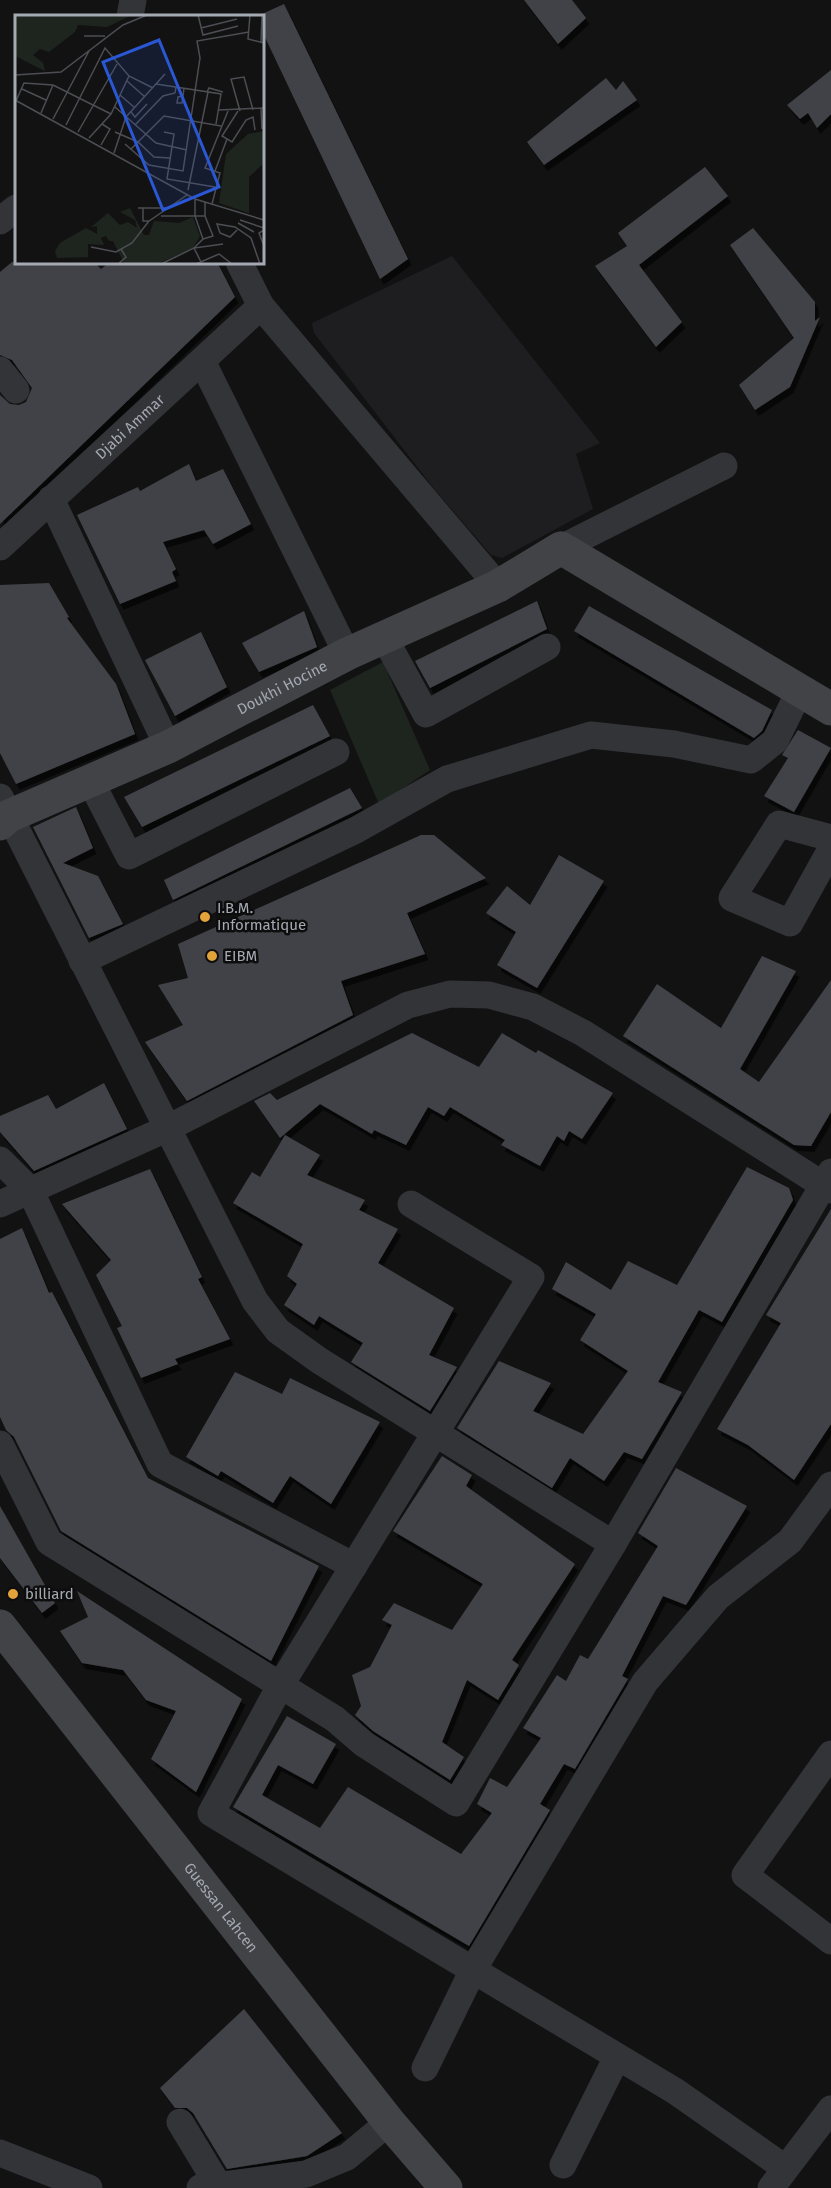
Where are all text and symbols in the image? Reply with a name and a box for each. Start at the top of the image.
inset map [15,15,264,264]
street label: Djabi Ammar [92,390,168,463]
street label: Doukhi Hocine [234,657,330,719]
place label: I.B.M. Informatique [217,899,306,934]
marker: I.B.M. Informatique [198,910,212,924]
place label: EIBM [224,947,257,965]
marker: EIBM [205,949,219,963]
place label: billiard [25,1585,74,1603]
marker: billiard [6,1587,20,1601]
street label: Guessan Lahcen [180,1859,262,1956]

